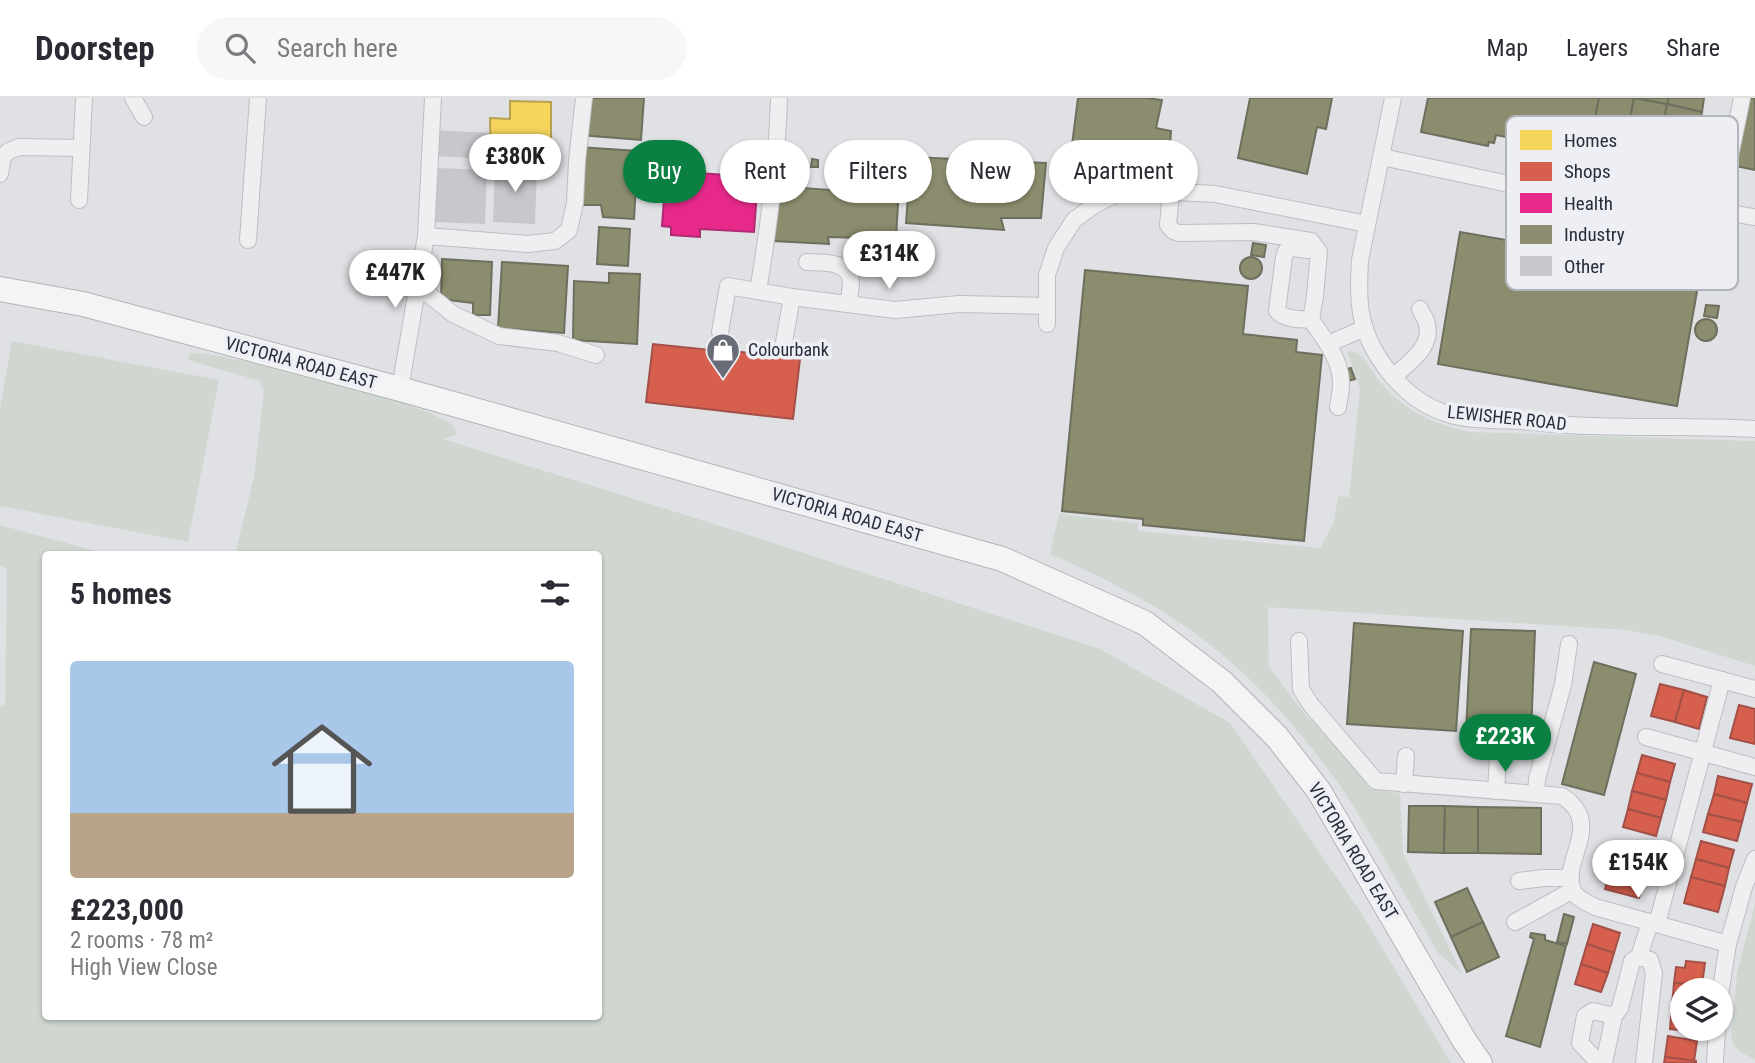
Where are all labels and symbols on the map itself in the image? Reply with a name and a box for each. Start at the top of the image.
legend [1506,116,1738,290]
text: Homes [1564,129,1617,152]
pin: £380K [466,134,564,194]
text: Shops [1564,160,1611,183]
text: Health [1564,192,1613,215]
text: Industry [1564,223,1625,246]
pin: £314K [840,232,938,291]
pin: £447K [346,250,444,310]
text: Other [1564,255,1605,278]
shop icon: Colourbank [704,331,742,380]
street label: VICTORIA ROAD EAST [223,332,379,393]
place label: Colourbank [748,339,829,360]
street label: LEWISHER ROAD [1446,401,1568,434]
street label: VICTORIA ROAD EAST [769,483,925,546]
pin: £223K [1456,714,1554,774]
street label: VICTORIA ROAD EAST [1304,778,1403,923]
pin: £154K [1589,840,1687,900]

